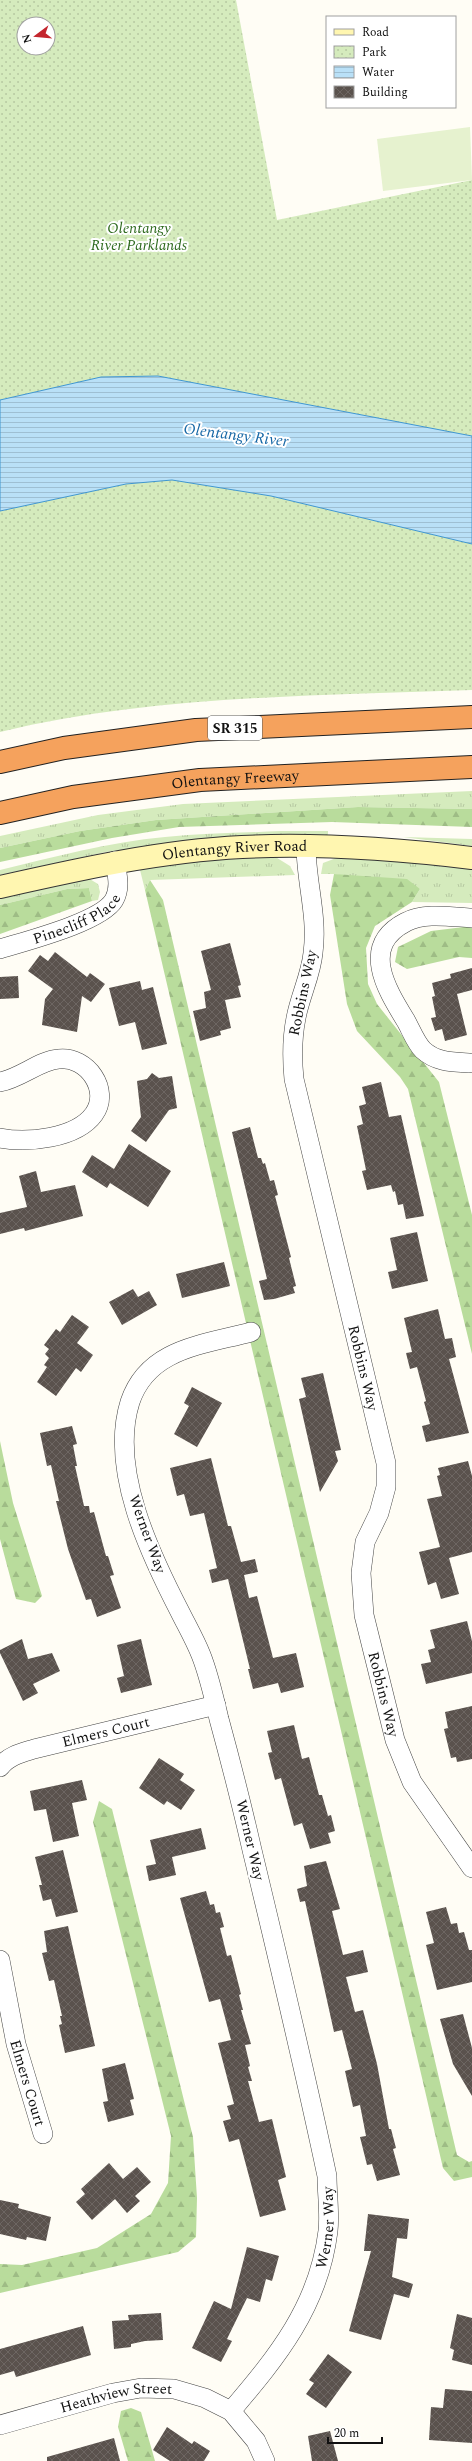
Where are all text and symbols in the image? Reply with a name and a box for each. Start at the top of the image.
north arrow [16,16,56,56]
legend [326,16,456,108]
text: Road [362,23,389,42]
text: N [17,32,36,45]
text: Park [362,43,387,62]
text: Water [362,63,394,82]
text: Building [362,83,408,102]
park label: Olentangy River Parklands [91,217,188,257]
water label: Olentangy River [182,417,290,453]
road number: SR 315 [208,716,262,740]
street label: Olentangy Freeway [170,764,300,795]
street label: Olentangy River Road [160,834,307,866]
street label: Pinecliff Place [30,890,127,950]
street label: Robbins Way [283,947,323,1038]
street label: Robbins Way [342,1323,385,1414]
street label: Werner Way [122,1491,172,1577]
street label: Robbins Way [362,1649,406,1740]
street label: Elmers Court [60,1710,152,1753]
street label: Werner Way [230,1797,271,1883]
street label: Elmers Court [4,2037,51,2129]
street label: Werner Way [309,2185,340,2271]
street label: Heathview Street [57,2377,173,2419]
scale bar [328,2419,382,2445]
text: 20 m [334,2424,359,2443]

